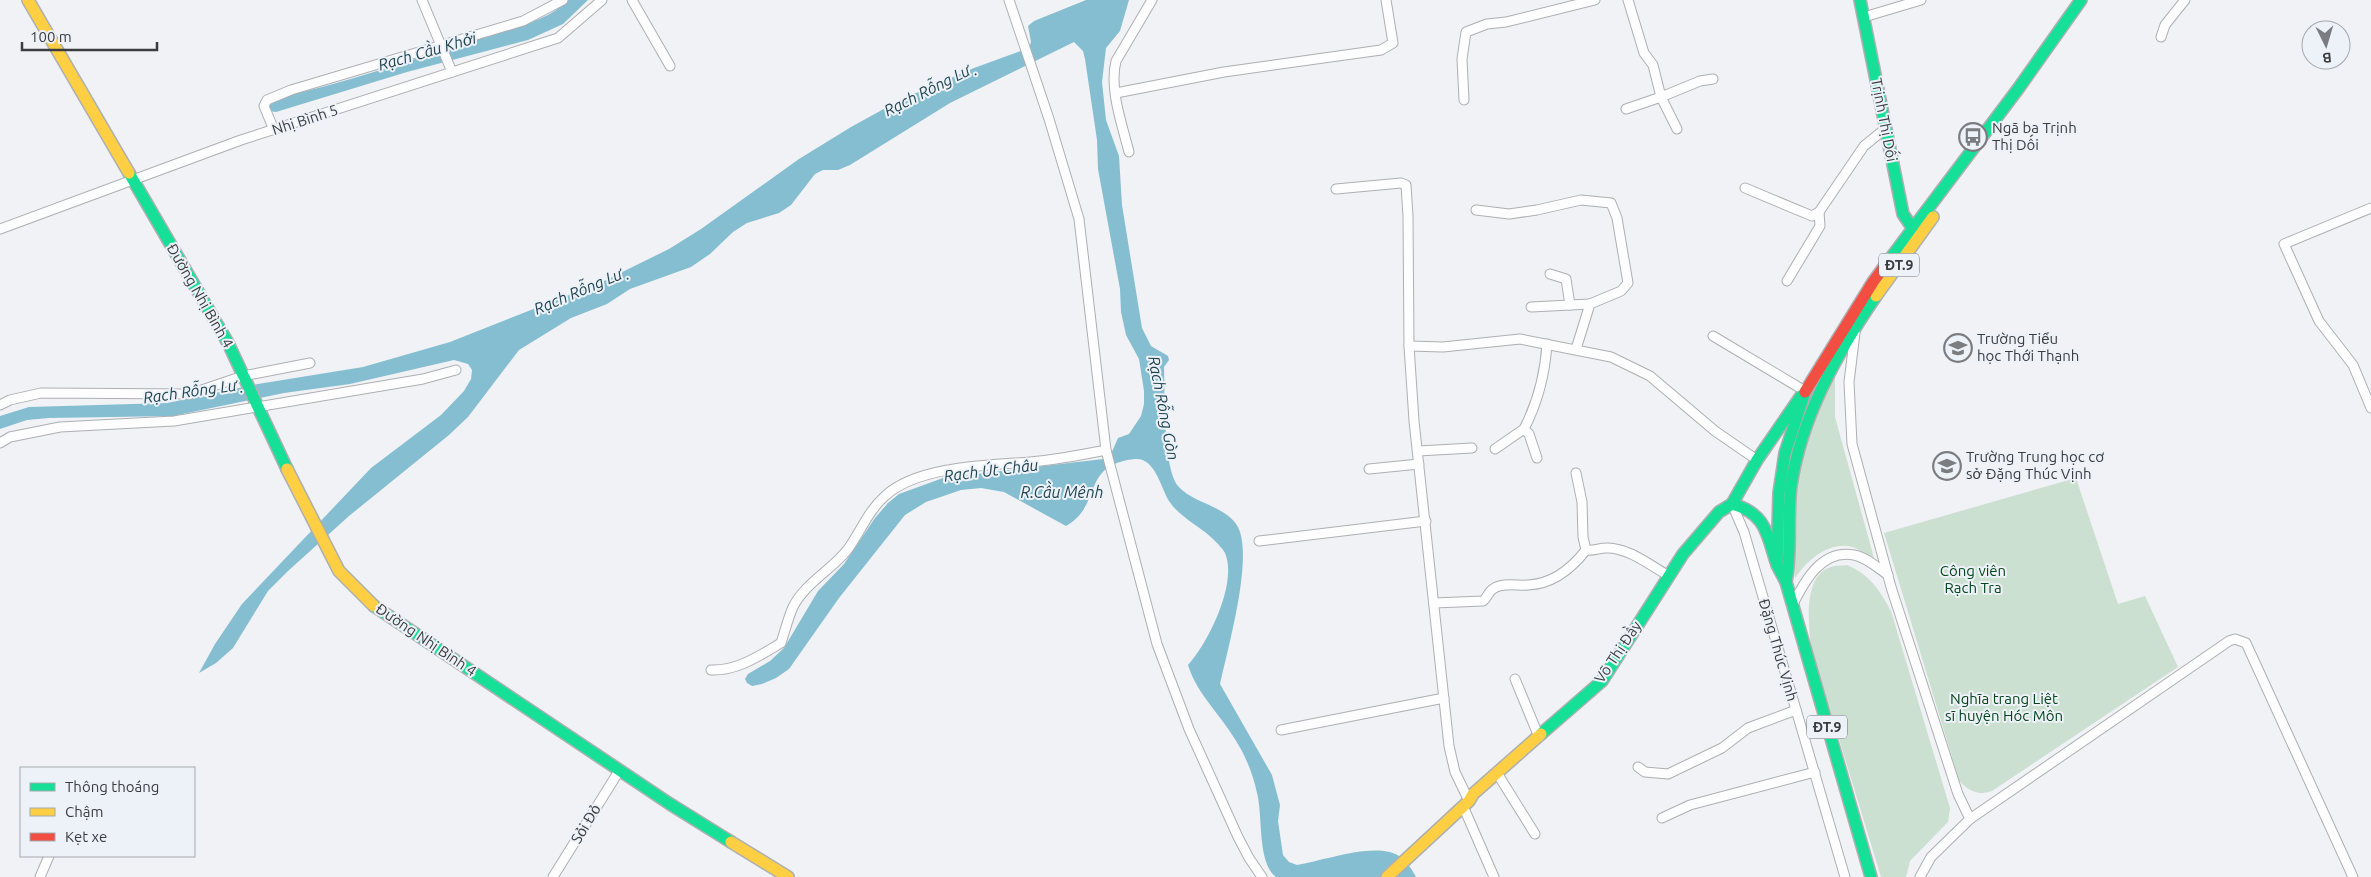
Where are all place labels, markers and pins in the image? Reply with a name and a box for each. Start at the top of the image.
place label: Ngã ba Trịnh Thị Dối [1992,119,2077,153]
bus stop icon: Ngã ba Trịnh Thị Dối [1958,122,1988,152]
place label: Trường Tiểu học Thới Thạnh [1977,330,2079,364]
school or university icon: Trường Tiểu học Thới Thạnh [1943,333,1973,363]
place label: Trường Trung học cơ sở Đặng Thúc Vịnh [1966,448,2104,482]
school or university icon: Trường Trung học cơ sở Đặng Thúc Vịnh [1932,451,1962,481]

